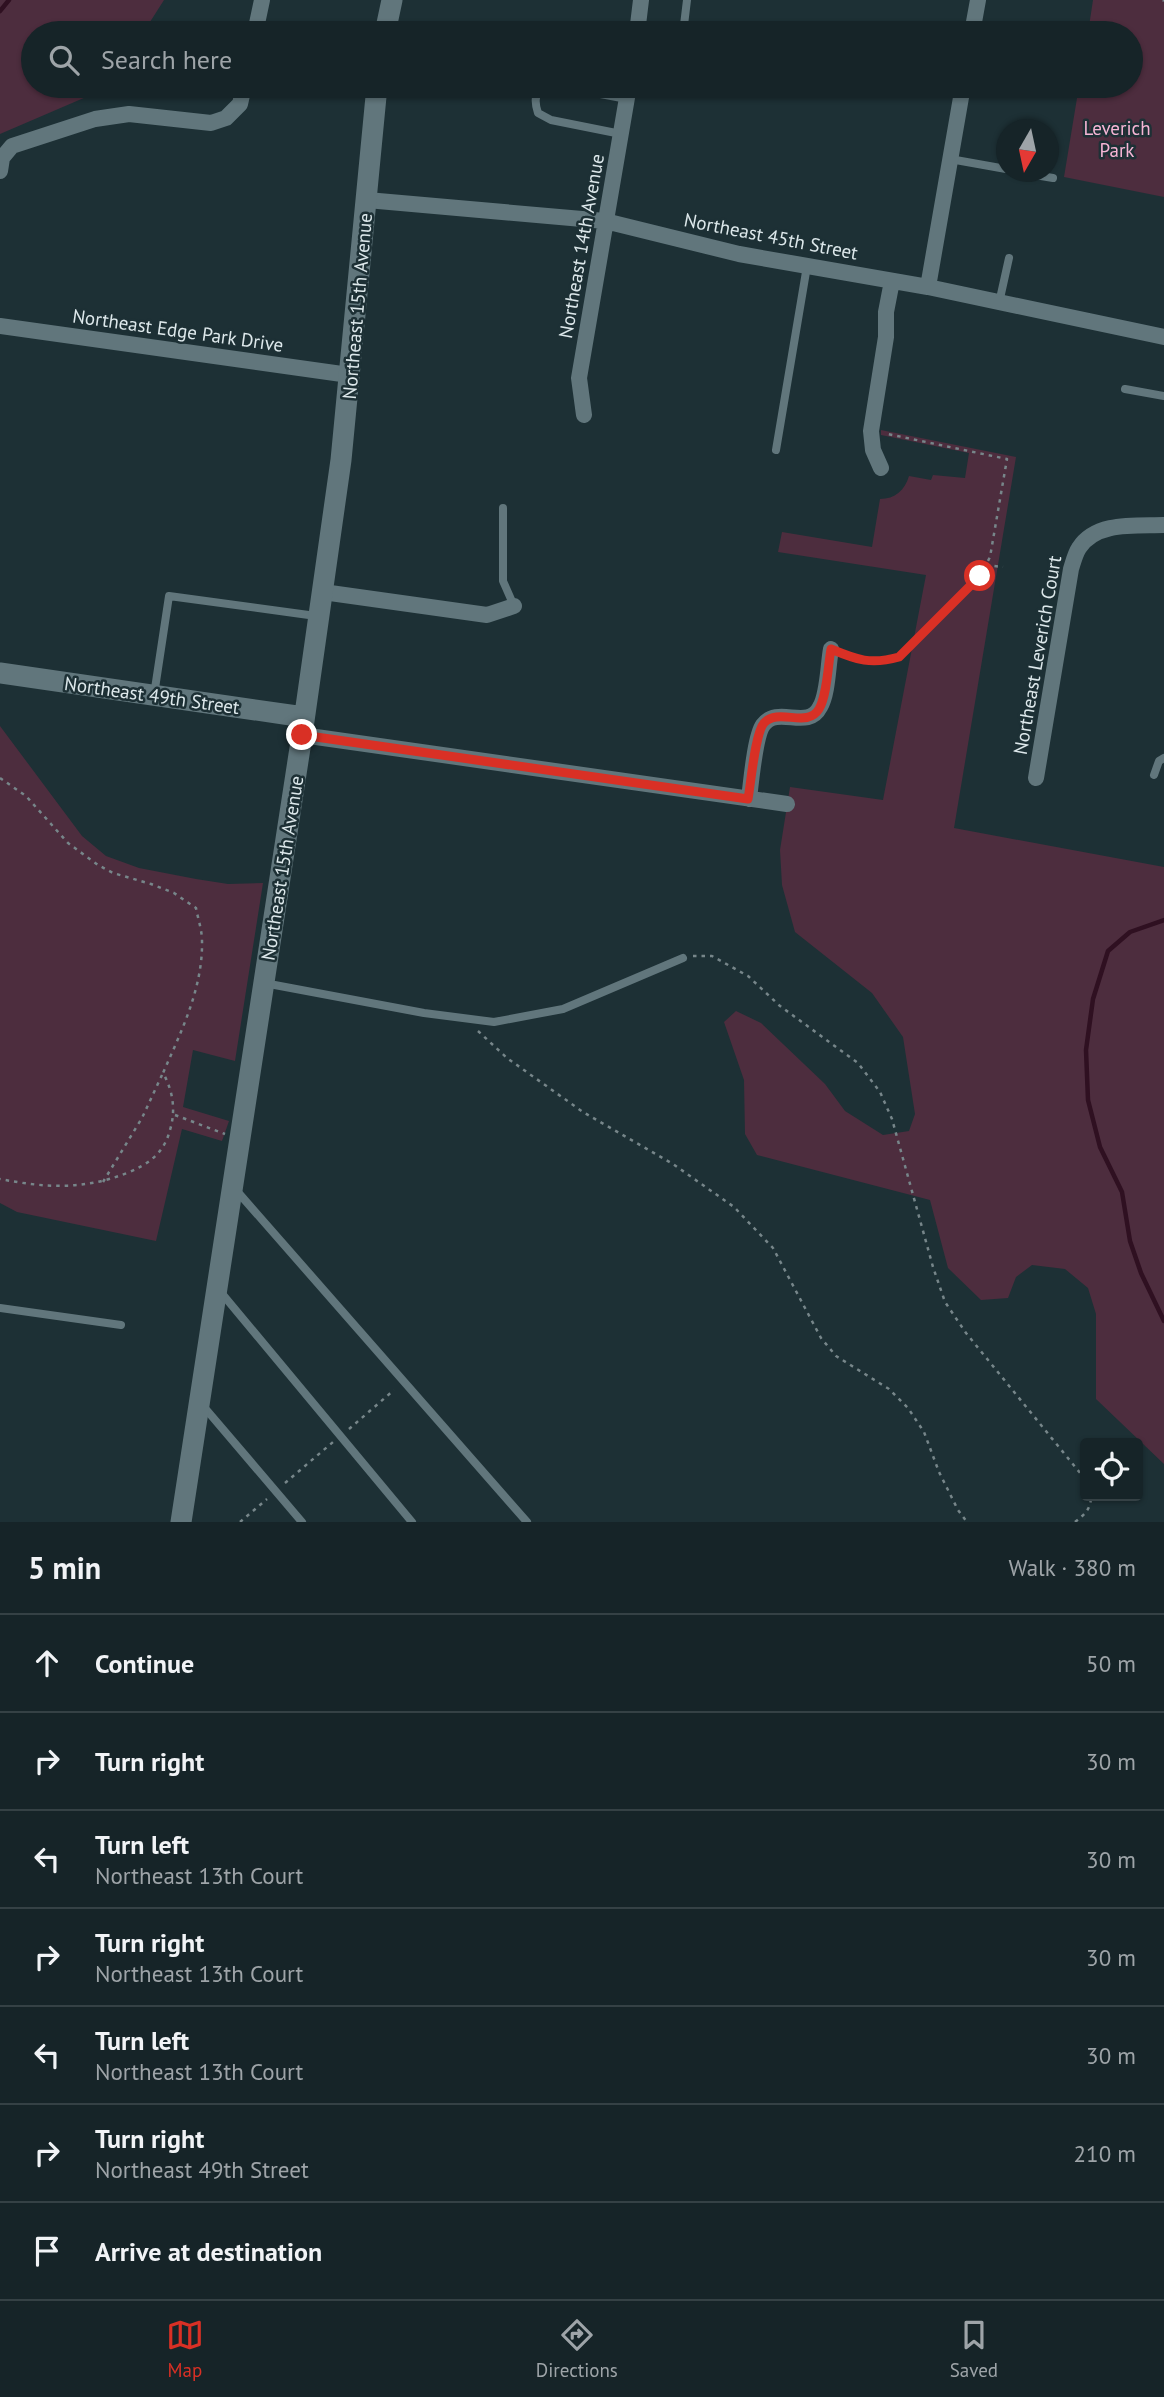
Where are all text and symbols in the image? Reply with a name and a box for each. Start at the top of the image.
search box [21,21,1143,98]
icon: search [45,41,83,79]
text: Search here [101,43,232,76]
park label: Leverich Park [1083,116,1151,162]
north arrow [996,119,1059,182]
street label: Northeast 14th Avenue [553,152,609,340]
street label: Northeast 45th Street [682,207,860,265]
street label: Northeast 15th Avenue [337,212,377,400]
street label: Northeast Edge Park Drive [71,303,285,357]
street label: Northeast Leverich Court [1008,553,1066,756]
route start [964,560,995,591]
street label: Northeast 49th Street [63,671,242,719]
route end [286,719,317,750]
street label: Northeast 15th Avenue [256,774,308,962]
map controls [1080,1438,1143,1501]
button: locate [1080,1438,1143,1501]
text: 5 min [28,1548,101,1587]
text: Walk · 380 m [1009,1553,1136,1582]
icon: ahead [28,1644,66,1682]
text: Continue [95,1647,194,1680]
text: 50 m [1086,1649,1136,1678]
icon: right [28,1742,66,1780]
text: Turn right [95,1745,204,1778]
text: 30 m [1086,1747,1136,1776]
text: Turn left [95,1828,189,1861]
icon: left [28,1840,66,1878]
text: 30 m [1086,1845,1136,1874]
text: Northeast 13th Court [95,1861,303,1890]
text: Turn right [95,1926,204,1959]
icon: right [28,1938,66,1976]
text: 30 m [1086,1943,1136,1972]
text: Northeast 13th Court [95,1959,303,1988]
text: Turn left [95,2024,189,2057]
icon: left [28,2036,66,2074]
text: 30 m [1086,2041,1136,2070]
text: Northeast 13th Court [95,2057,303,2086]
text: Turn right [95,2122,204,2155]
icon: right [28,2134,66,2172]
text: 210 m [1074,2139,1136,2168]
text: Northeast 49th Street [95,2155,309,2184]
icon: arrive [28,2232,66,2270]
text: Arrive at destination [95,2235,322,2268]
tab: Map [166,2316,204,2382]
tab: Directions [536,2316,618,2382]
tab: Saved [950,2316,998,2382]

